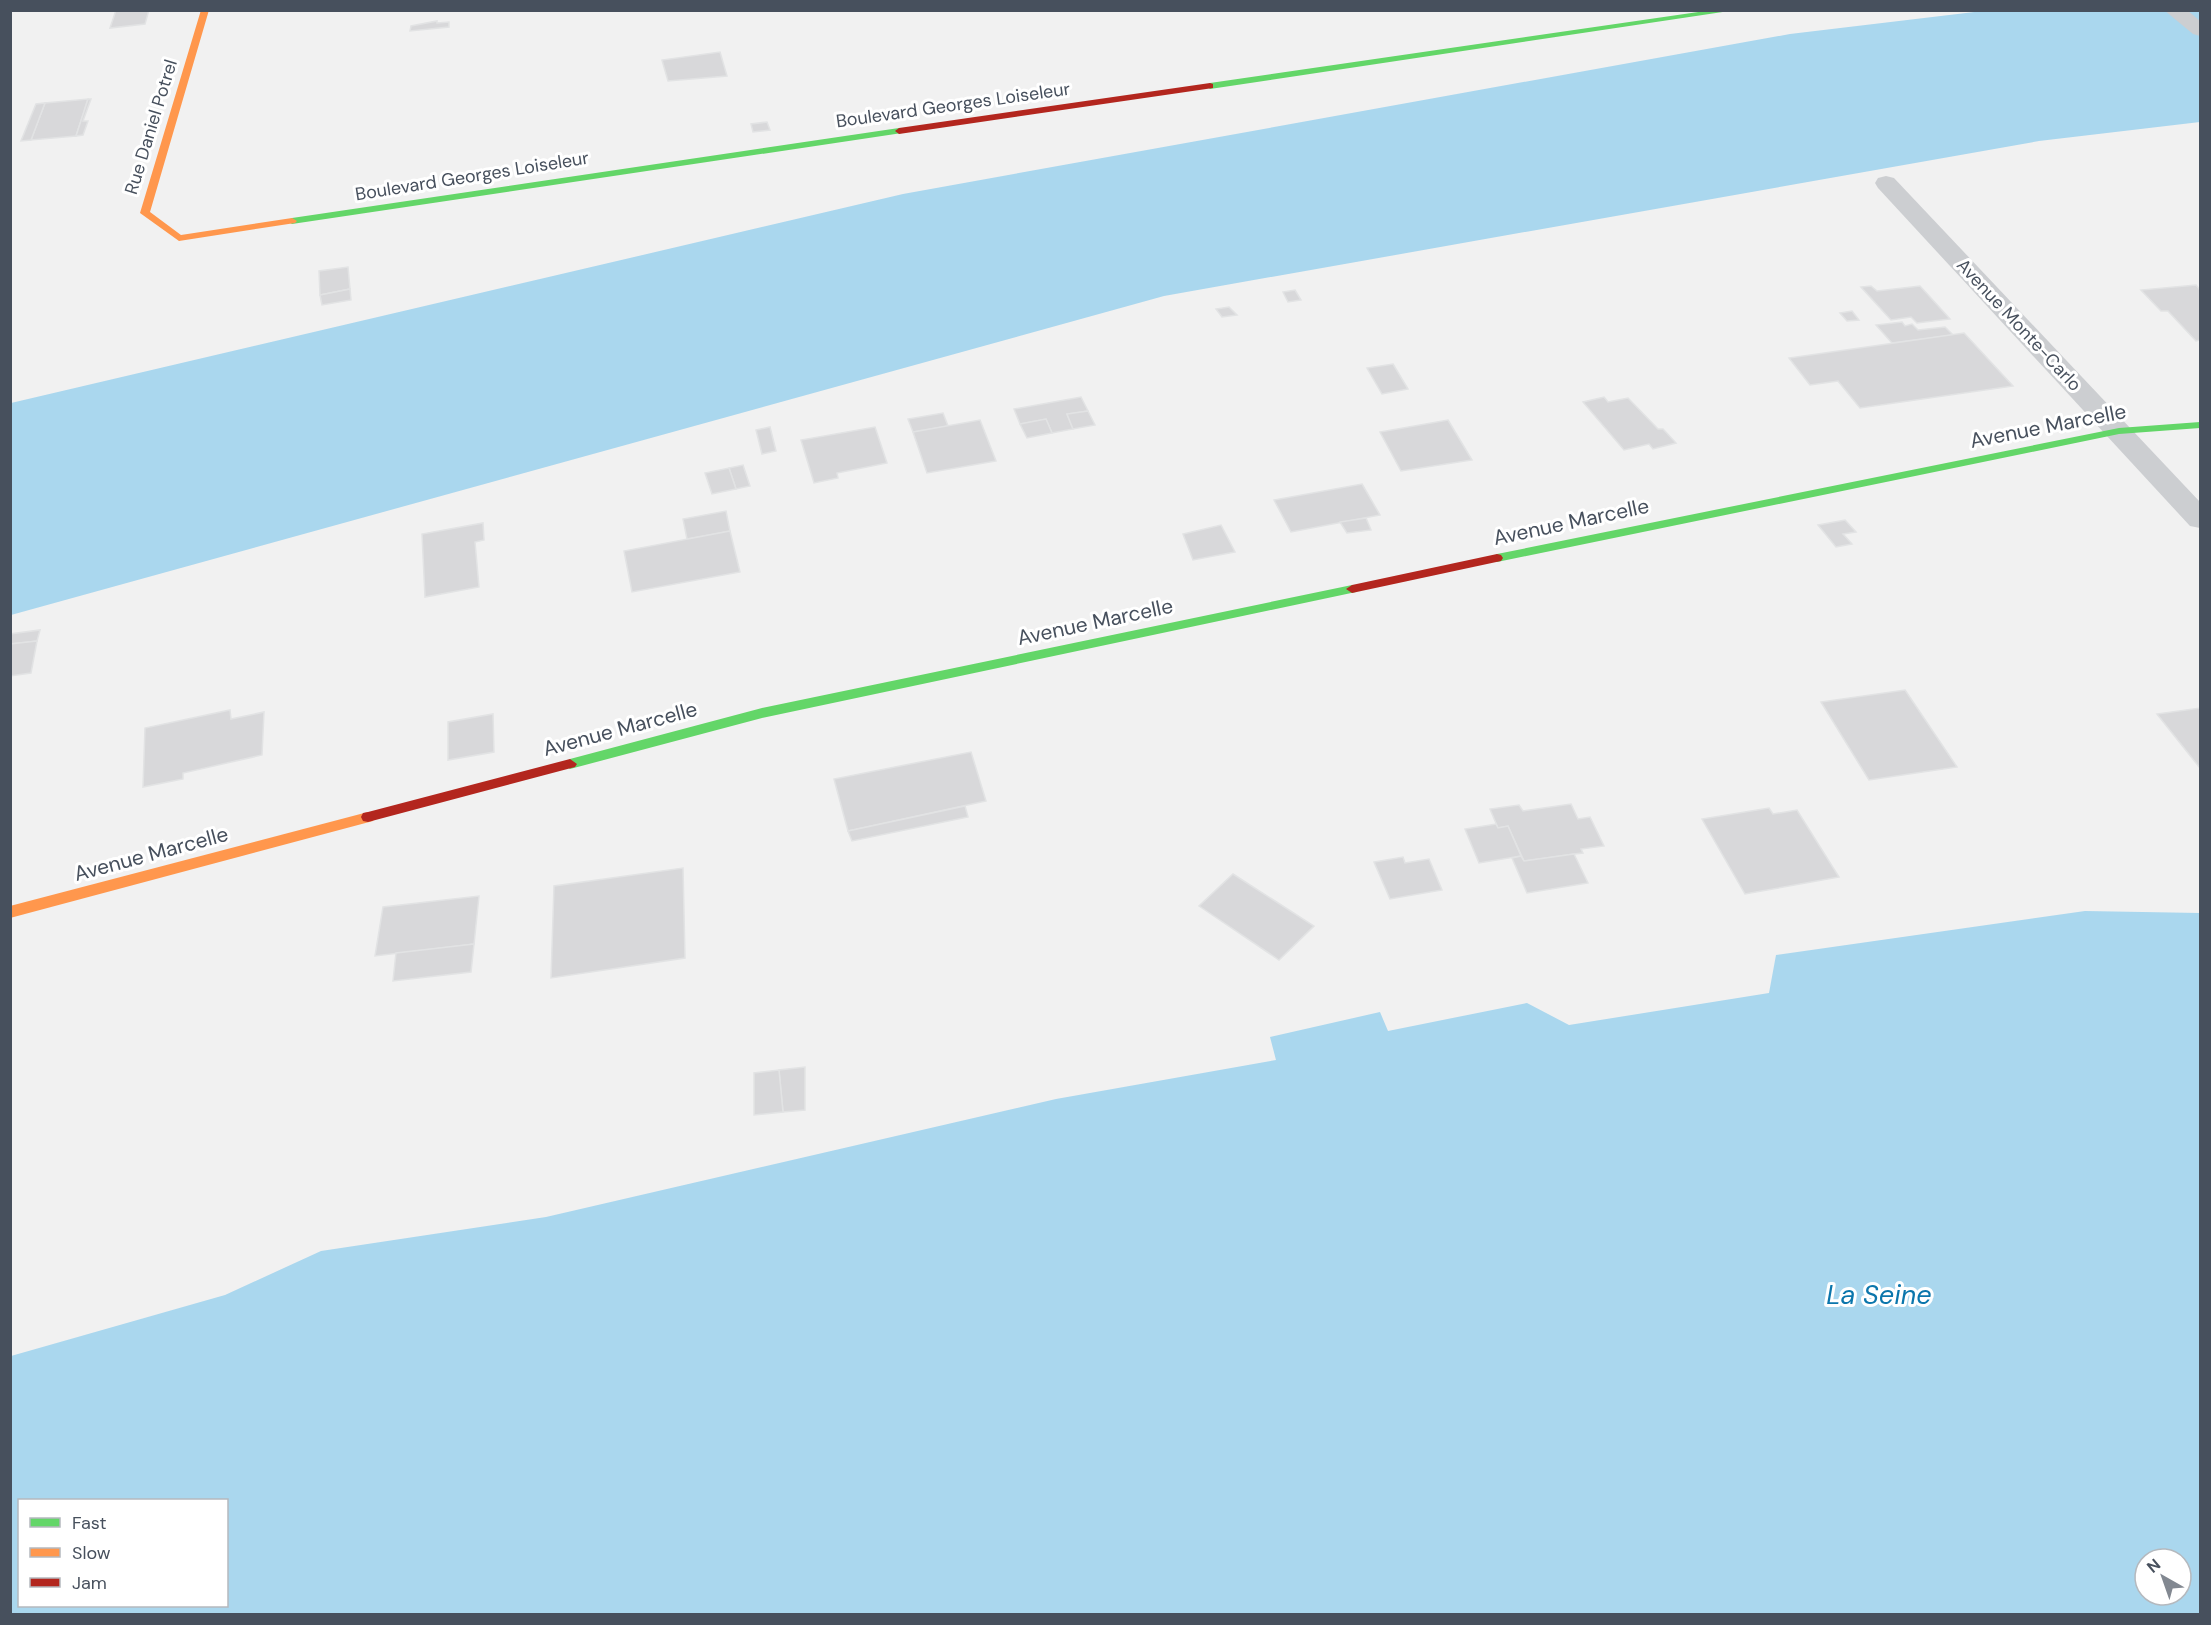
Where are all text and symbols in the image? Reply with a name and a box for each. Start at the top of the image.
street label: Rue Daniel Potrel [119,57,183,197]
street label: Boulevard Georges Loiseleur [834,77,1072,133]
street label: Boulevard Georges Loiseleur [353,146,591,206]
street label: Avenue Monte-Carlo [1951,254,2087,396]
street label: Avenue Marcelle [1967,397,2129,455]
street label: Avenue Marcelle [1491,492,1652,552]
street label: Avenue Marcelle [1015,592,1176,652]
street label: Avenue Marcelle [540,695,700,763]
street label: Avenue Marcelle [71,820,231,888]
water label: La Seine [1826,1277,1932,1312]
legend [18,1499,228,1607]
text: Fast [72,1511,107,1535]
text: Slow [72,1541,111,1565]
north arrow [2133,1547,2193,1607]
text: N [2142,1554,2165,1578]
text: Jam [72,1571,107,1595]

